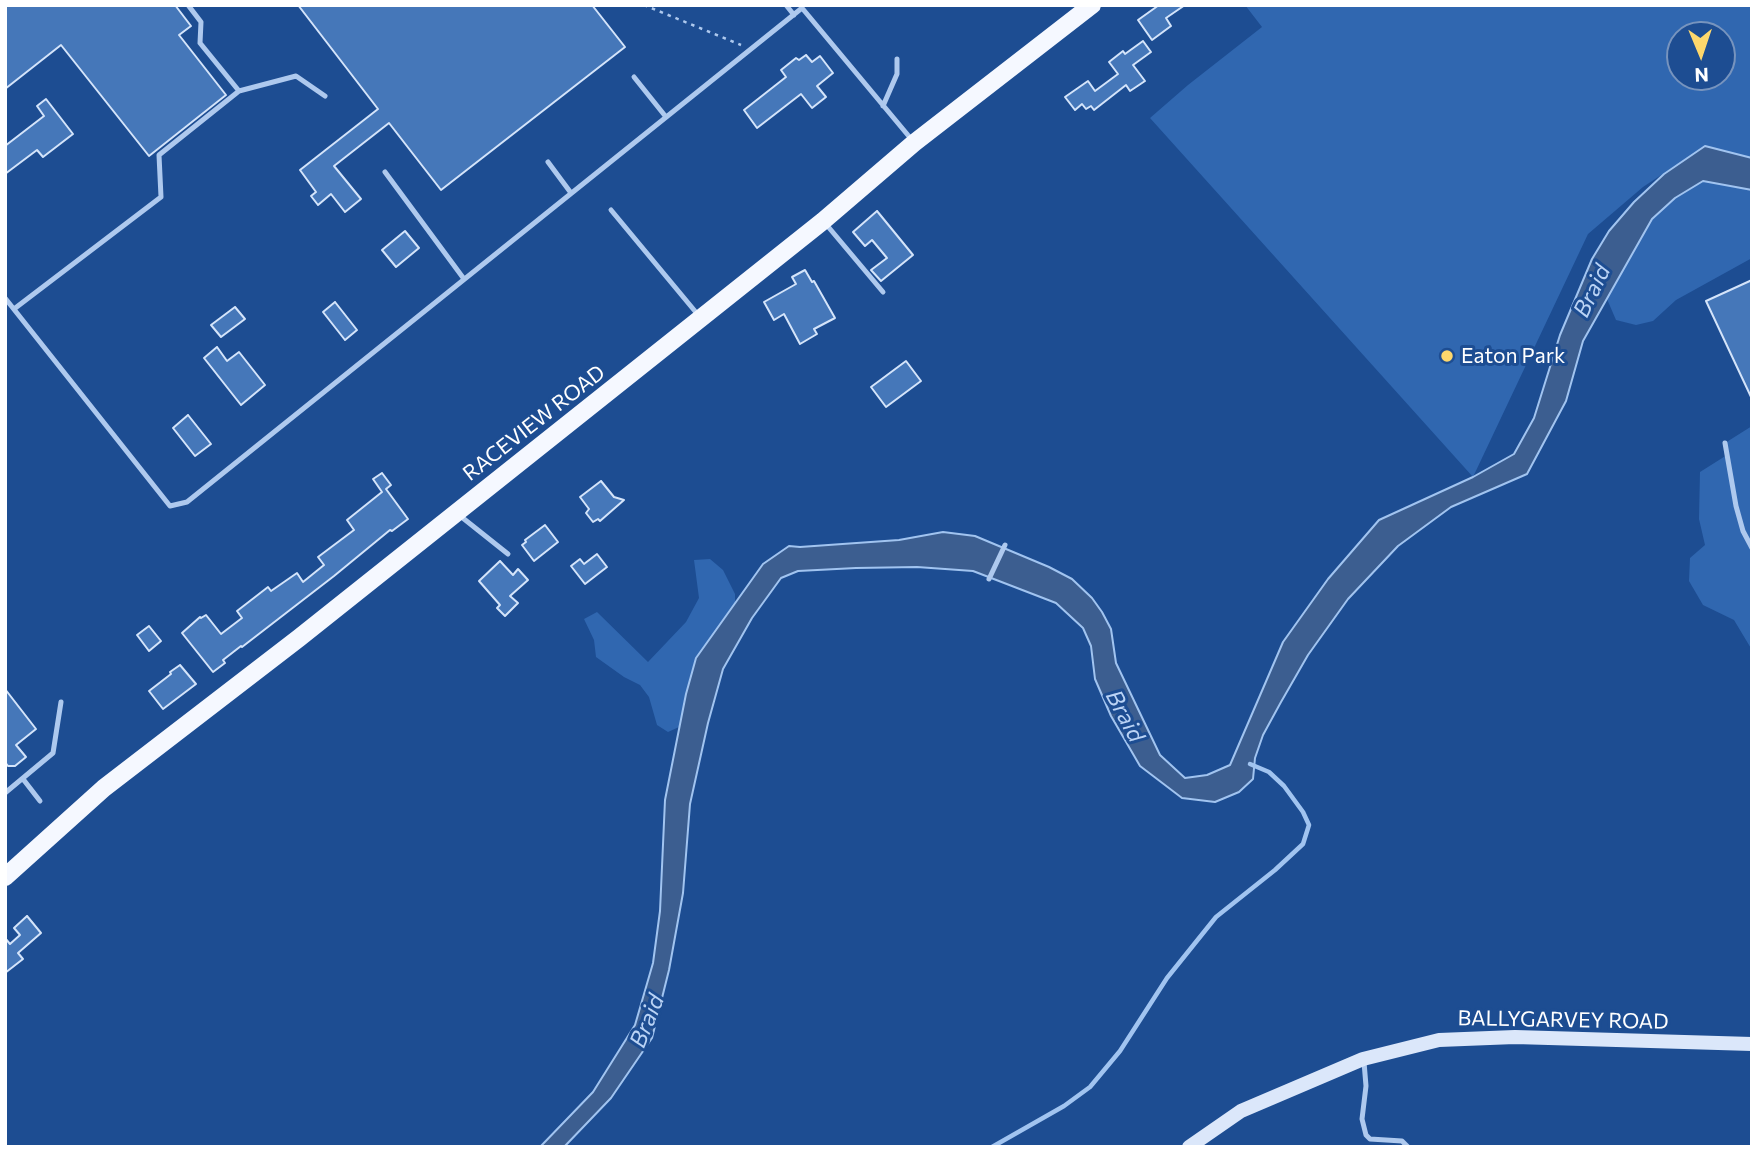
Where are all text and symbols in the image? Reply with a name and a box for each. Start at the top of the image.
north arrow [1666,21,1736,91]
text: N [1694,64,1709,87]
water label: Braid [1568,260,1616,322]
place label: Eaton Park [1461,343,1565,369]
marker: Eaton Park [1439,348,1455,364]
street label: RACEVIEW ROAD [458,360,610,486]
water label: Braid [1100,685,1150,747]
water label: Braid [624,990,670,1052]
street label: BALLYGARVEY ROAD [1457,1006,1669,1034]

